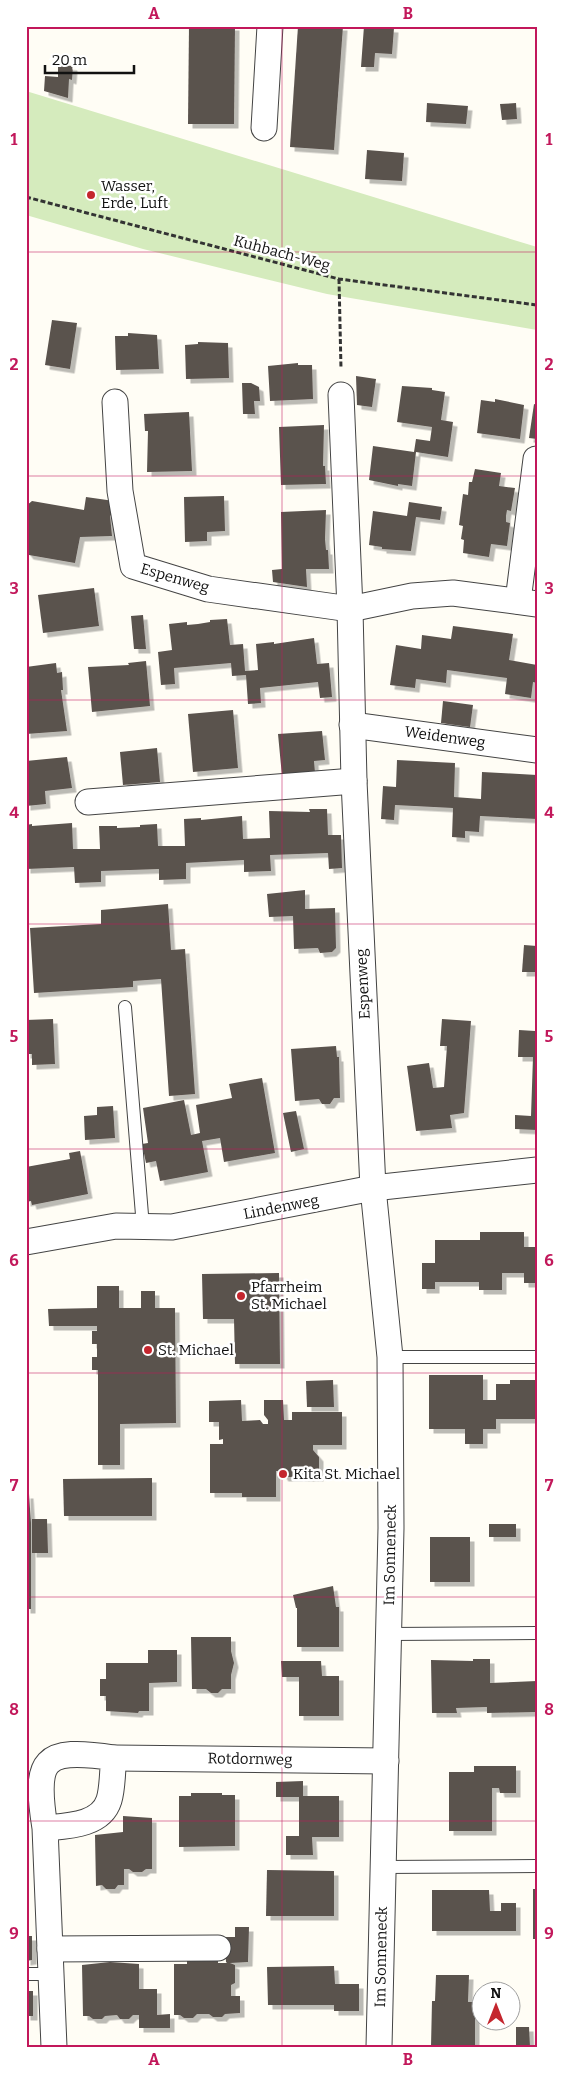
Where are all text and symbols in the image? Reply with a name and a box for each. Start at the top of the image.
text: A [148,4,160,23]
text: B [403,4,413,23]
scale bar [45,42,134,74]
text: 20 m [52,51,88,69]
text: 1 [11,130,18,149]
text: 1 [546,130,553,149]
place label: Wasser, Erde, Luft [101,177,169,212]
marker: Wasser, Erde, Luft [85,189,97,201]
street label: Kuhbach-Weg [232,231,332,275]
text: 2 [9,355,19,374]
text: 2 [544,355,554,374]
street label: Espenweg [138,560,212,596]
text: 3 [9,579,19,598]
text: 3 [544,579,554,598]
street label: Weidenweg [403,722,487,752]
text: 4 [9,803,19,822]
text: 4 [544,803,554,822]
street label: Espenweg [352,948,374,1020]
text: 5 [10,1027,19,1046]
text: 5 [545,1027,554,1046]
street label: Lindenweg [242,1191,320,1223]
text: 6 [9,1251,19,1270]
text: 6 [544,1251,554,1270]
place label: Pfarrheim St. Michael [251,1278,327,1313]
marker: Pfarrheim St. Michael [235,1290,247,1302]
place label: St. Michael [158,1341,234,1359]
marker: St. Michael [142,1344,154,1356]
place label: Kita St. Michael [293,1465,400,1483]
marker: Kita St. Michael [277,1468,289,1480]
text: 7 [10,1476,19,1495]
text: 7 [545,1476,554,1495]
street label: Im Sonneneck [380,1504,400,1606]
text: 8 [9,1700,19,1719]
text: 8 [544,1700,554,1719]
street label: Rotdornweg [207,1749,293,1769]
street label: Im Sonneneck [371,1906,391,2008]
text: 9 [9,1924,19,1943]
text: 9 [544,1924,554,1943]
north arrow [470,1980,520,2030]
text: N [491,1985,502,2002]
text: A [148,2050,160,2069]
text: B [403,2050,413,2069]

